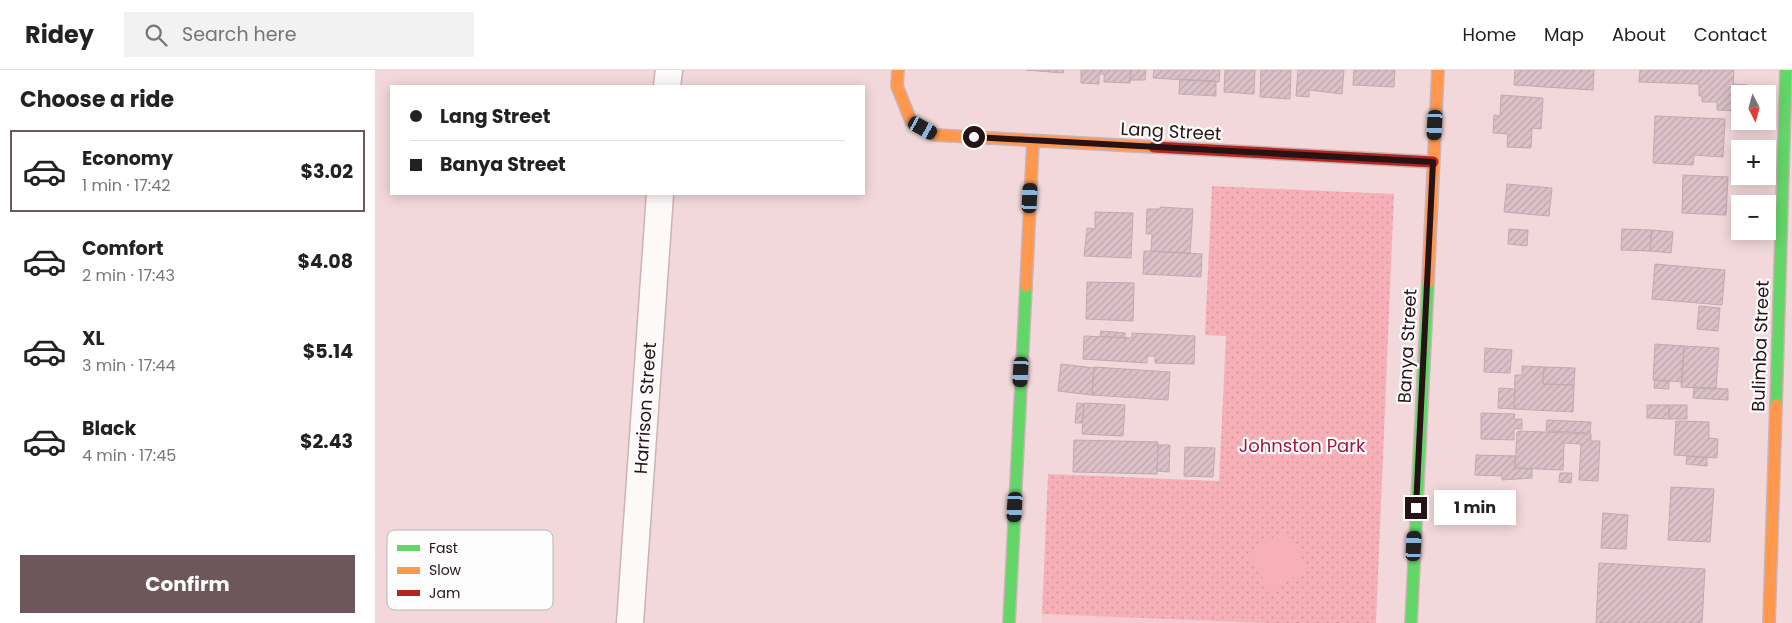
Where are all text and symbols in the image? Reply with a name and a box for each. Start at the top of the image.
search box [124,12,474,57]
text: Ridey [25,18,94,51]
icon: search [142,21,170,49]
text: Search here [182,21,296,48]
text: Home [1462,22,1516,47]
text: Map [1544,22,1584,47]
text: About [1612,22,1666,47]
text: Contact [1694,22,1767,47]
text: Choose a ride [20,84,174,115]
north arrow [1731,85,1776,130]
map controls [1731,85,1776,240]
text: Lang Street [440,103,550,130]
car [1426,110,1443,140]
car [906,114,939,142]
street label: Lang Street [1120,116,1222,146]
route start [963,126,985,148]
button: + [1731,140,1776,185]
text: Economy [82,145,173,172]
icon: car [22,149,67,194]
text: Banya Street [440,151,566,178]
text: $3.02 [300,158,353,185]
text: 1 min · 17:42 [82,174,171,197]
car [1021,183,1038,213]
button: − [1731,195,1776,240]
text: Comfort [82,235,164,262]
icon: car [22,239,67,284]
text: $4.08 [298,248,353,275]
text: 2 min · 17:43 [82,264,175,287]
street label: Bulimba Street [1745,280,1775,412]
street label: Banya Street [1392,288,1422,404]
text: XL [82,325,105,352]
icon: car [22,329,67,374]
text: $5.14 [303,338,353,365]
street label: Harrison Street [628,341,662,475]
text: 3 min · 17:44 [82,354,176,377]
car [1012,357,1029,387]
text: Black [82,415,136,442]
icon: car [22,419,67,464]
text: $2.43 [300,428,353,455]
park label: Johnston Park [1239,433,1366,458]
text: 4 min · 17:45 [82,444,176,467]
callout: 1 min [1433,490,1516,526]
car [1006,492,1023,522]
text: 1 min [1454,496,1496,519]
route end [1405,497,1427,519]
legend [387,530,553,610]
car [1405,531,1422,561]
text: Fast [429,538,458,558]
button: Confirm [20,555,355,613]
text: Slow [429,560,462,580]
text: Jam [429,583,460,603]

